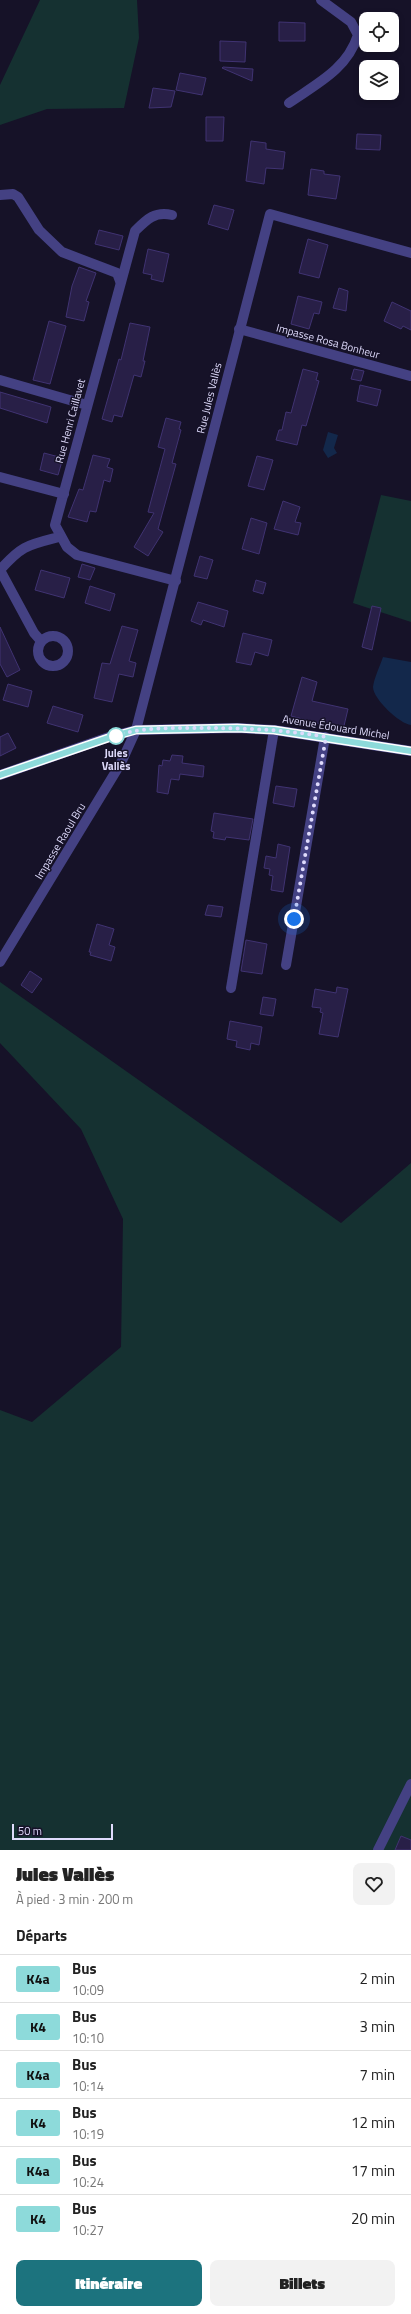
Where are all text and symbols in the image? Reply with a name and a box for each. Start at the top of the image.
map controls [359,12,399,100]
button: locate [359,12,399,52]
button: layers [359,60,399,100]
street label: Impasse Rosa Bonheur [274,319,382,363]
street label: Rue Jules Vallès [192,361,226,435]
street label: Rue Henri Caillavet [51,377,89,465]
street label: Avenue Édouard Michel [281,711,391,743]
marker: Jules Vallès [107,727,125,745]
place label: Jules Vallès [102,745,130,774]
street label: Impasse Raoul Bru [31,800,89,882]
your location [284,909,304,929]
scale bar [12,1822,113,1841]
text: 50 m [18,1823,42,1839]
text: Jules Vallès [16,1859,114,1888]
button: heart [353,1863,395,1905]
text: À pied · 3 min · 200 m [16,1889,133,1909]
text: Départs [16,1924,67,1947]
text: Bus [72,1957,97,1980]
text: 2 min [359,1967,395,1990]
text: K4a [26,1968,50,1989]
text: 10:09 [72,1980,104,2000]
text: Bus [72,2005,97,2028]
text: 3 min [359,2015,395,2038]
text: K4 [30,2016,46,2037]
text: 10:10 [72,2028,104,2048]
text: Bus [72,2053,97,2076]
text: 7 min [359,2063,395,2086]
text: K4a [26,2064,50,2085]
text: 10:14 [72,2076,104,2096]
text: Bus [72,2101,97,2124]
text: 12 min [351,2111,395,2134]
text: K4 [30,2112,46,2133]
text: 10:19 [72,2124,104,2144]
text: Bus [72,2149,97,2172]
text: 17 min [351,2159,395,2182]
text: K4a [26,2160,50,2181]
text: 10:24 [72,2172,104,2192]
text: Bus [72,2197,97,2220]
text: 20 min [351,2207,395,2230]
text: K4 [30,2208,46,2229]
text: 10:27 [72,2220,104,2240]
button: Itinéraire [16,2260,202,2306]
button: Billets [210,2260,395,2306]

